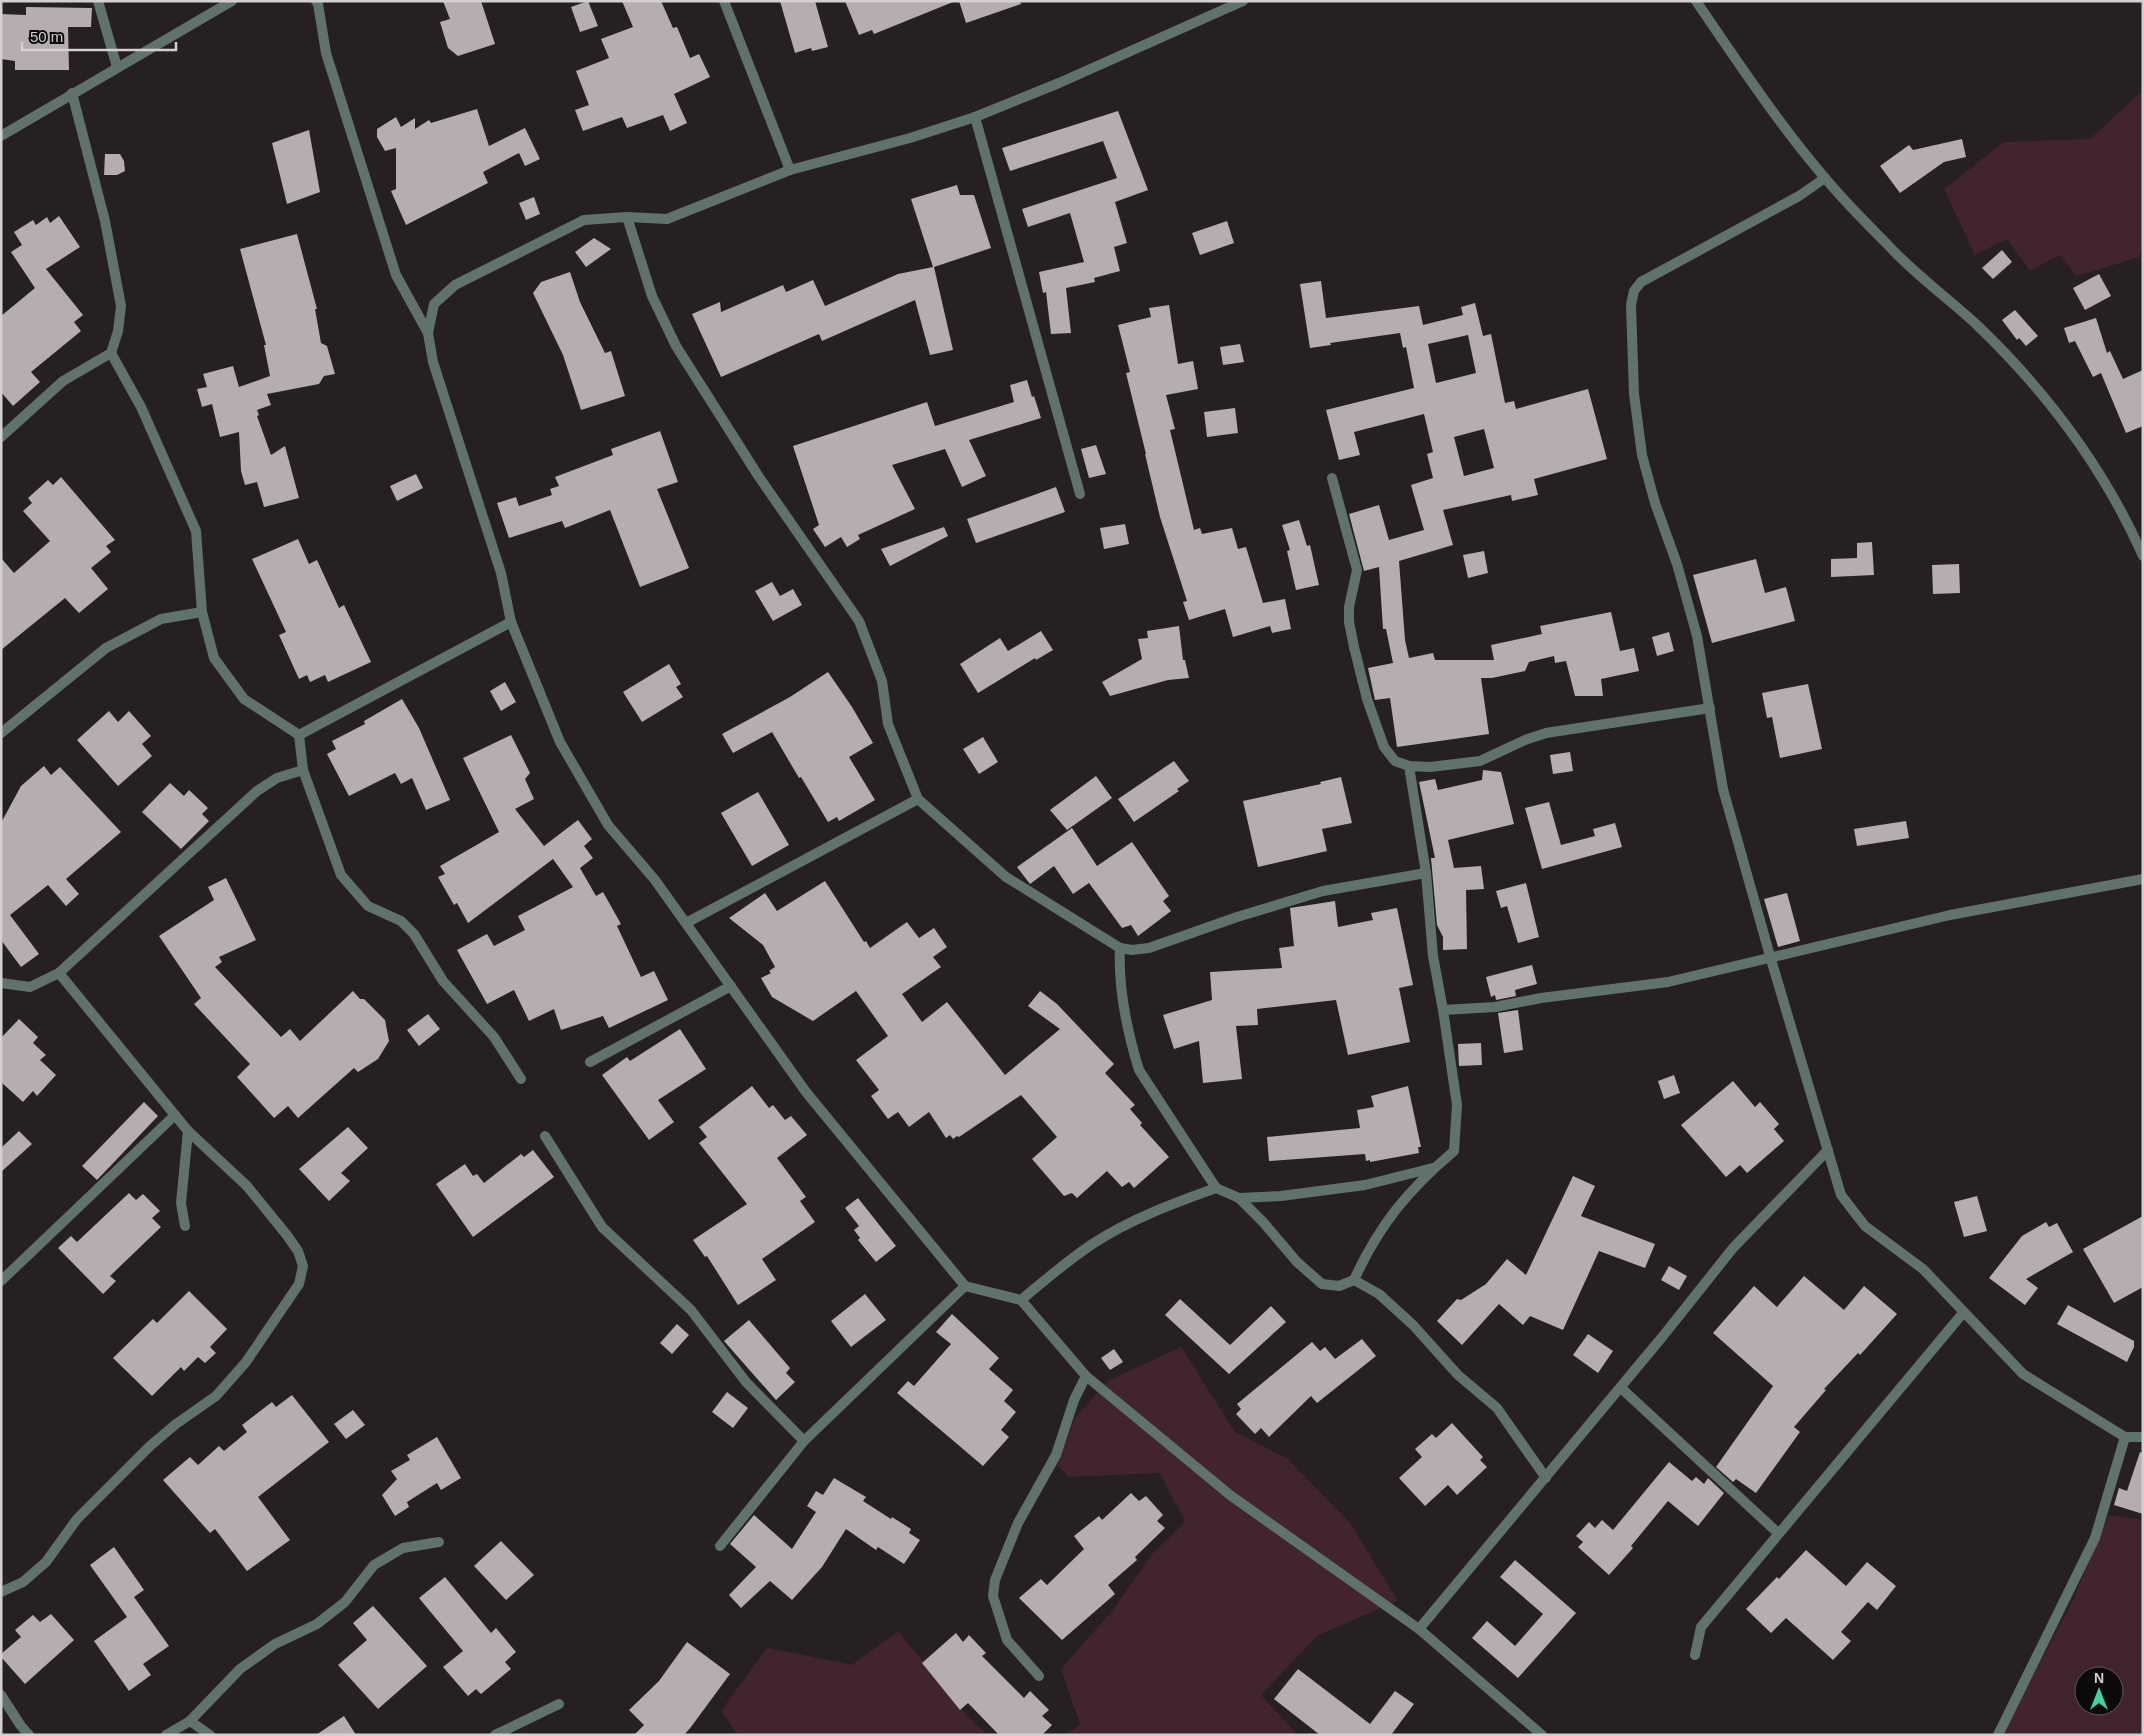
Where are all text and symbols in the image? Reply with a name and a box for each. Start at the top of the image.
scale bar [22,20,176,52]
text: 50 m [30,28,63,45]
north arrow [2074,1666,2124,1716]
text: N [2094,1670,2104,1686]

